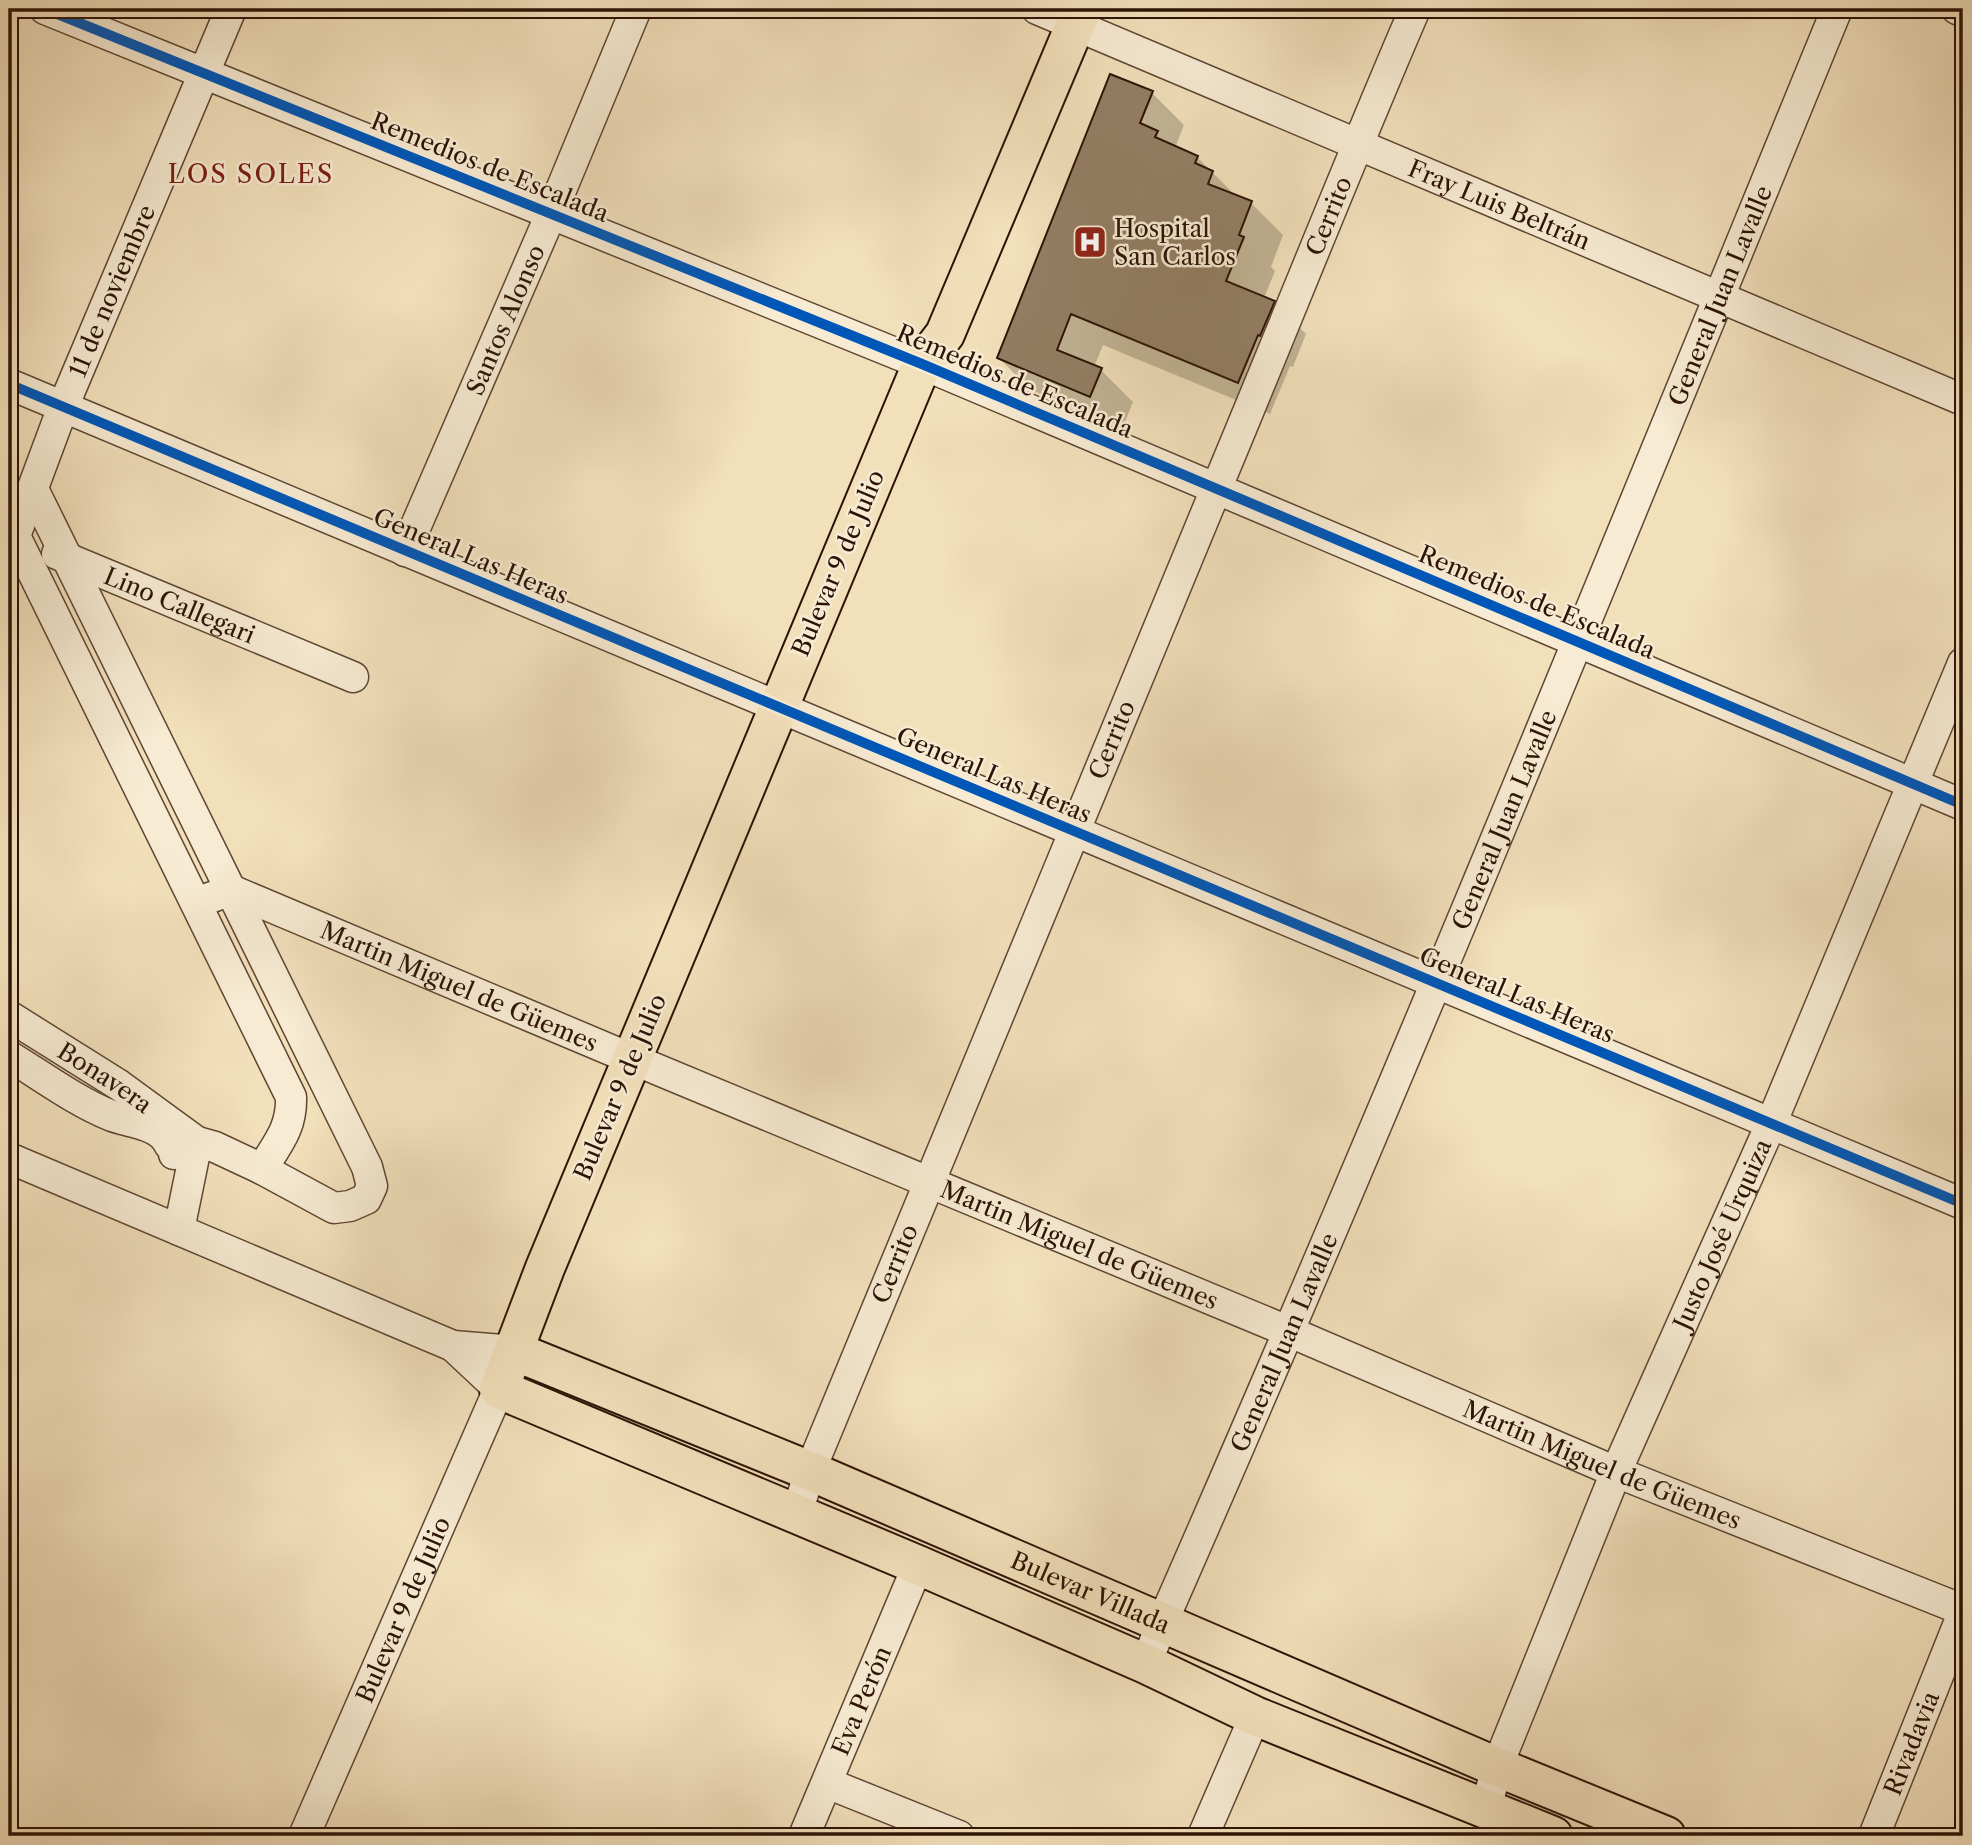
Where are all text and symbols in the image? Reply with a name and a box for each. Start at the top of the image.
street label: Remedios de Escalada [367,106,613,228]
street label: Fray Luis Beltrán [1404,153,1595,256]
district label: LOS SOLES [168,158,334,190]
street label: Cerrito [1299,172,1358,260]
street label: General Juan Lavalle [1662,181,1778,410]
street label: 11 de noviembre [63,201,161,381]
place label: Hospital San Carlos [1114,214,1236,271]
hospital icon: Hospital San Carlos [1071,223,1109,261]
street label: Santos Alonso [460,240,550,399]
street label: Remedios de Escalada [892,318,1138,444]
street label: Bulevar 9 de Julio [786,465,890,661]
street label: General Las Heras [369,502,573,610]
street label: Remedios de Escalada [1414,539,1660,665]
street label: Lino Callegari [100,561,260,649]
street label: Cerrito [1082,696,1141,783]
street label: General Juan Lavalle [1445,706,1562,934]
street label: General Las Heras [892,721,1096,829]
street label: Martin Miguel de Güemes [316,915,602,1057]
street label: General Las Heras [1415,941,1619,1049]
street label: Bulevar 9 de Julio [568,989,672,1185]
street label: Bonavera [53,1036,158,1119]
street label: Justo José Urquiza [1665,1134,1777,1338]
street label: Martin Miguel de Güemes [936,1174,1223,1315]
street label: Cerrito [865,1220,923,1307]
street label: General Juan Lavalle [1224,1229,1343,1456]
street label: Martin Miguel de Güemes [1459,1394,1745,1535]
street label: Bulevar 9 de Julio [350,1512,456,1707]
street label: Bulevar Villada [1007,1545,1175,1639]
street label: Eva Perón [825,1642,897,1759]
street label: Rivadavia [1877,1687,1945,1799]

